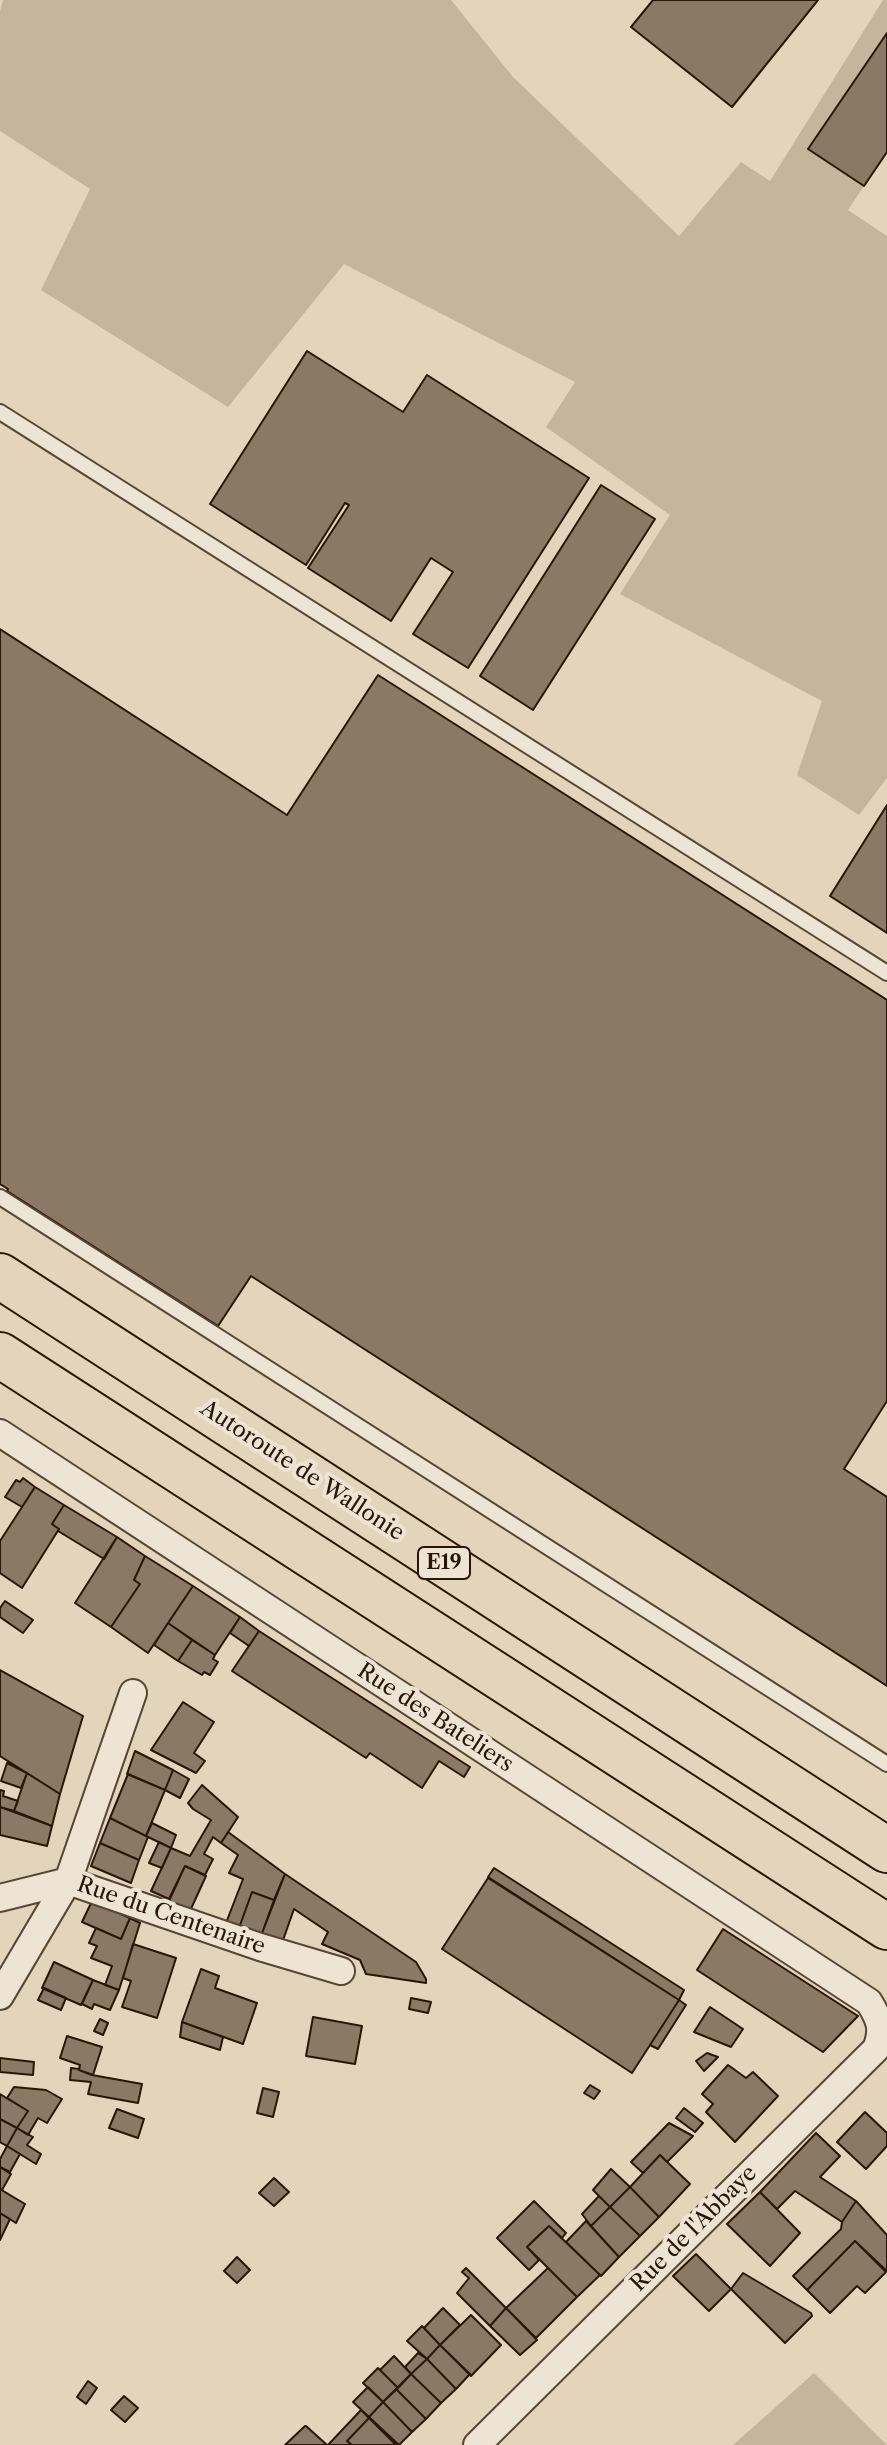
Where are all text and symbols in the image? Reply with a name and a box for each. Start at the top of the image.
street label: Autoroute de Wallonie [195,1395,409,1547]
road number: E19 [418,1547,470,1579]
street label: Rue des Bateliers [352,1658,518,1778]
street label: Rue du Centenaire [73,1871,269,1961]
street label: Rue de l'Abbaye [626,2161,762,2297]

